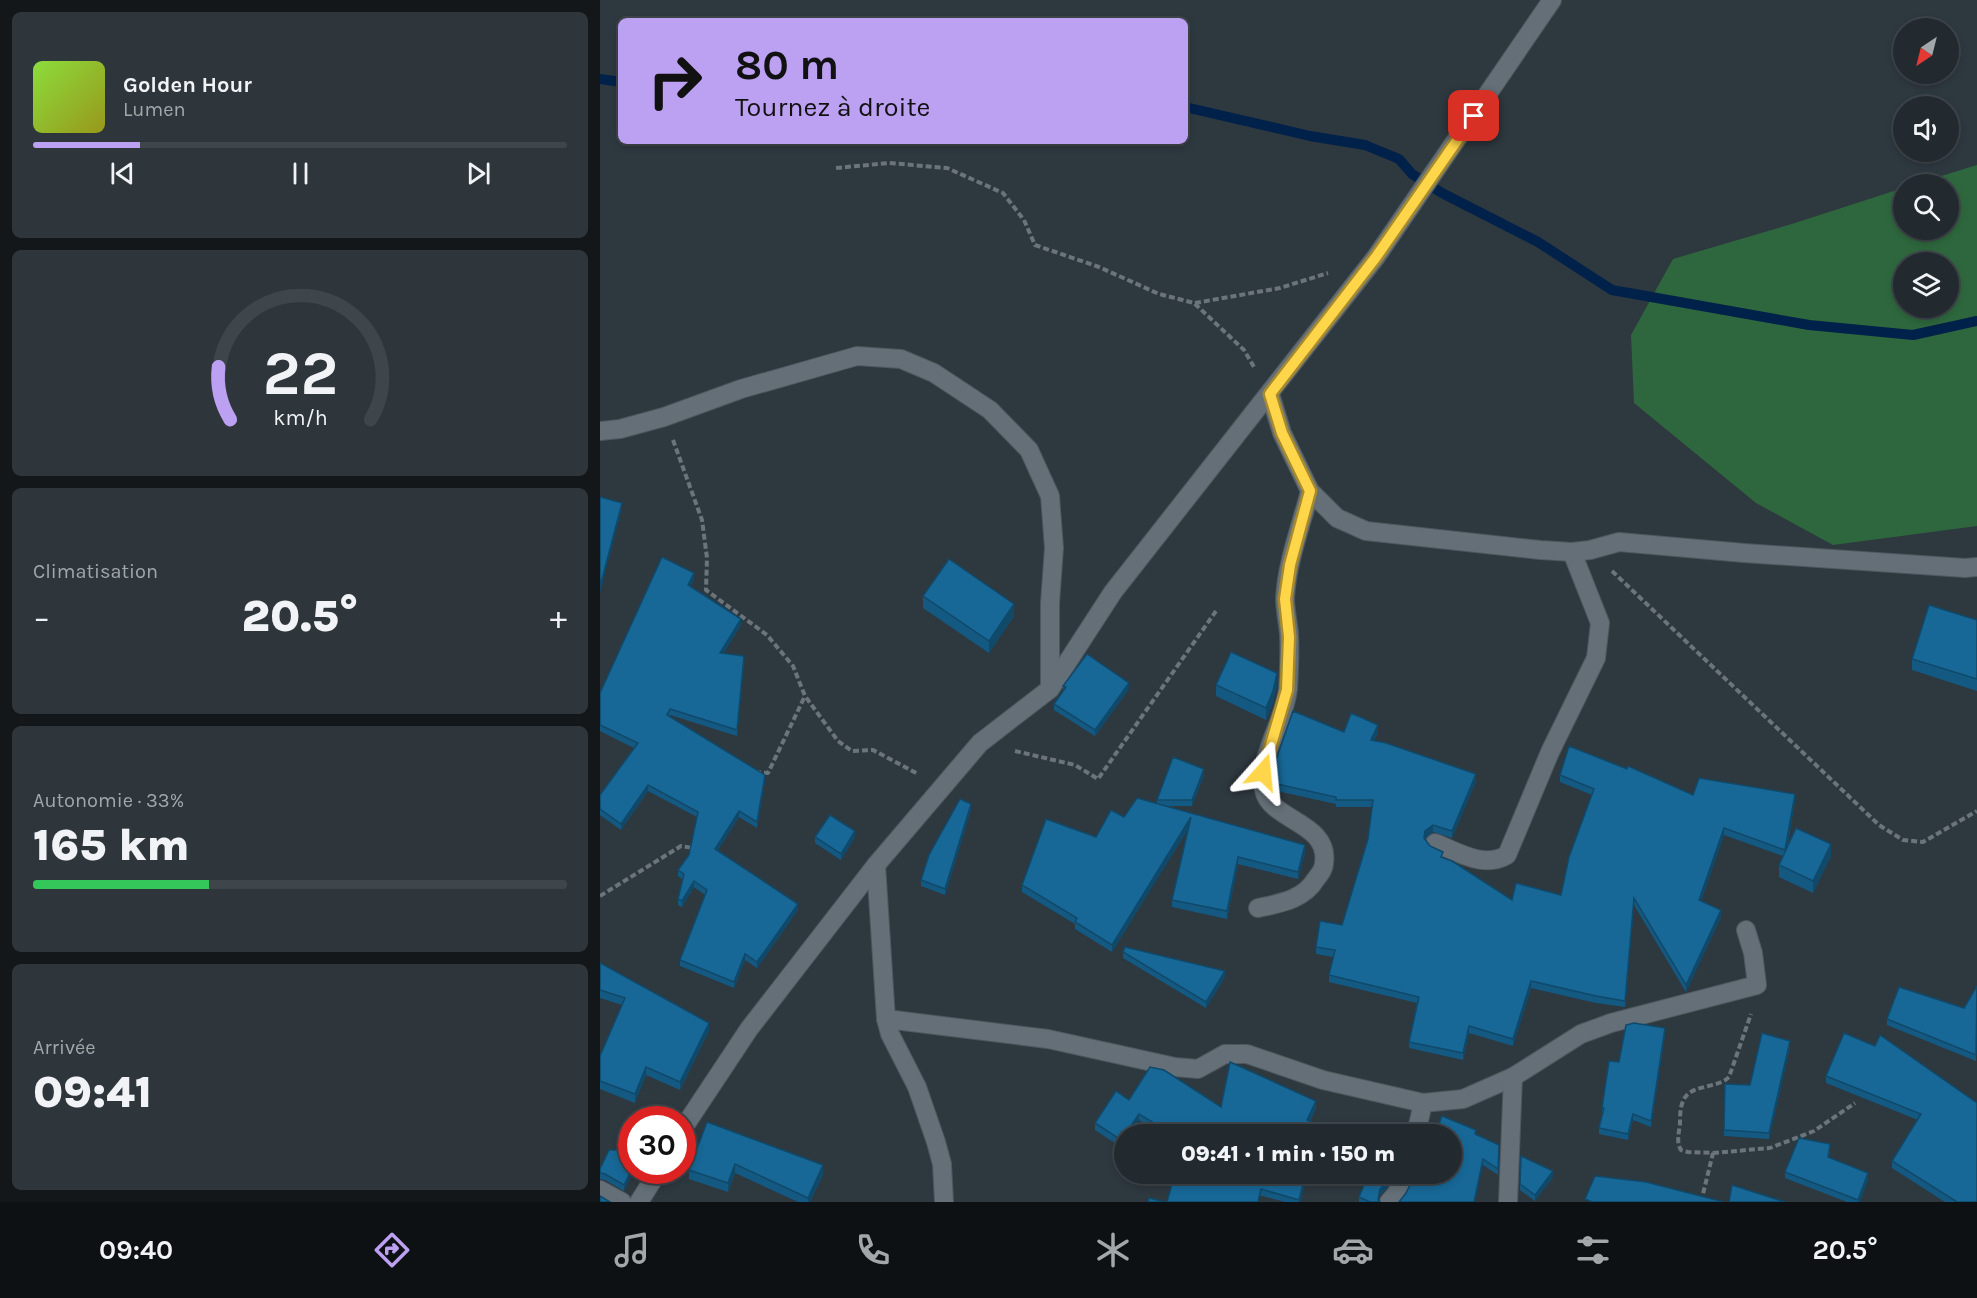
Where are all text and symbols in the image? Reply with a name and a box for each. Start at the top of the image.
north arrow [1893,18,1959,84]
map controls [1893,18,1959,318]
text: 80 m [735,40,839,90]
icon: right [636,42,714,120]
text: Golden Hour [123,72,252,98]
pin [1448,90,1499,141]
text: Tournez à droite [735,91,930,123]
button: sound [1893,96,1959,162]
text: Lumen [123,98,186,121]
icon: arrive [1457,99,1490,132]
icon: previous [106,157,139,190]
icon: pause [284,157,317,190]
icon: next [462,157,495,190]
button: search [1893,174,1959,240]
button: layers [1893,252,1959,318]
text: 22 [262,337,338,410]
text: km/h [273,405,327,430]
text: Climatisation [33,560,158,583]
text: 20.5° [242,590,358,642]
text: − [33,598,50,636]
text: + [550,598,567,636]
position arrow [1231,740,1295,804]
text: Autonomie · 33% [33,789,184,812]
text: 165 km [33,819,190,871]
text: Arrivée [33,1036,96,1059]
text: 09:41 [33,1066,152,1118]
speed limit sign: 30 [618,1106,696,1184]
text: 09:41 · 1 min · 150 m [1181,1141,1395,1167]
icon: directions [371,1229,413,1271]
icon: music [611,1229,653,1271]
icon: phone [852,1229,894,1271]
icon: climate [1092,1229,1134,1271]
icon: car [1332,1229,1374,1271]
icon: filters [1572,1229,1614,1271]
text: 09:40 [99,1234,173,1266]
text: 20.5° [1812,1234,1878,1266]

